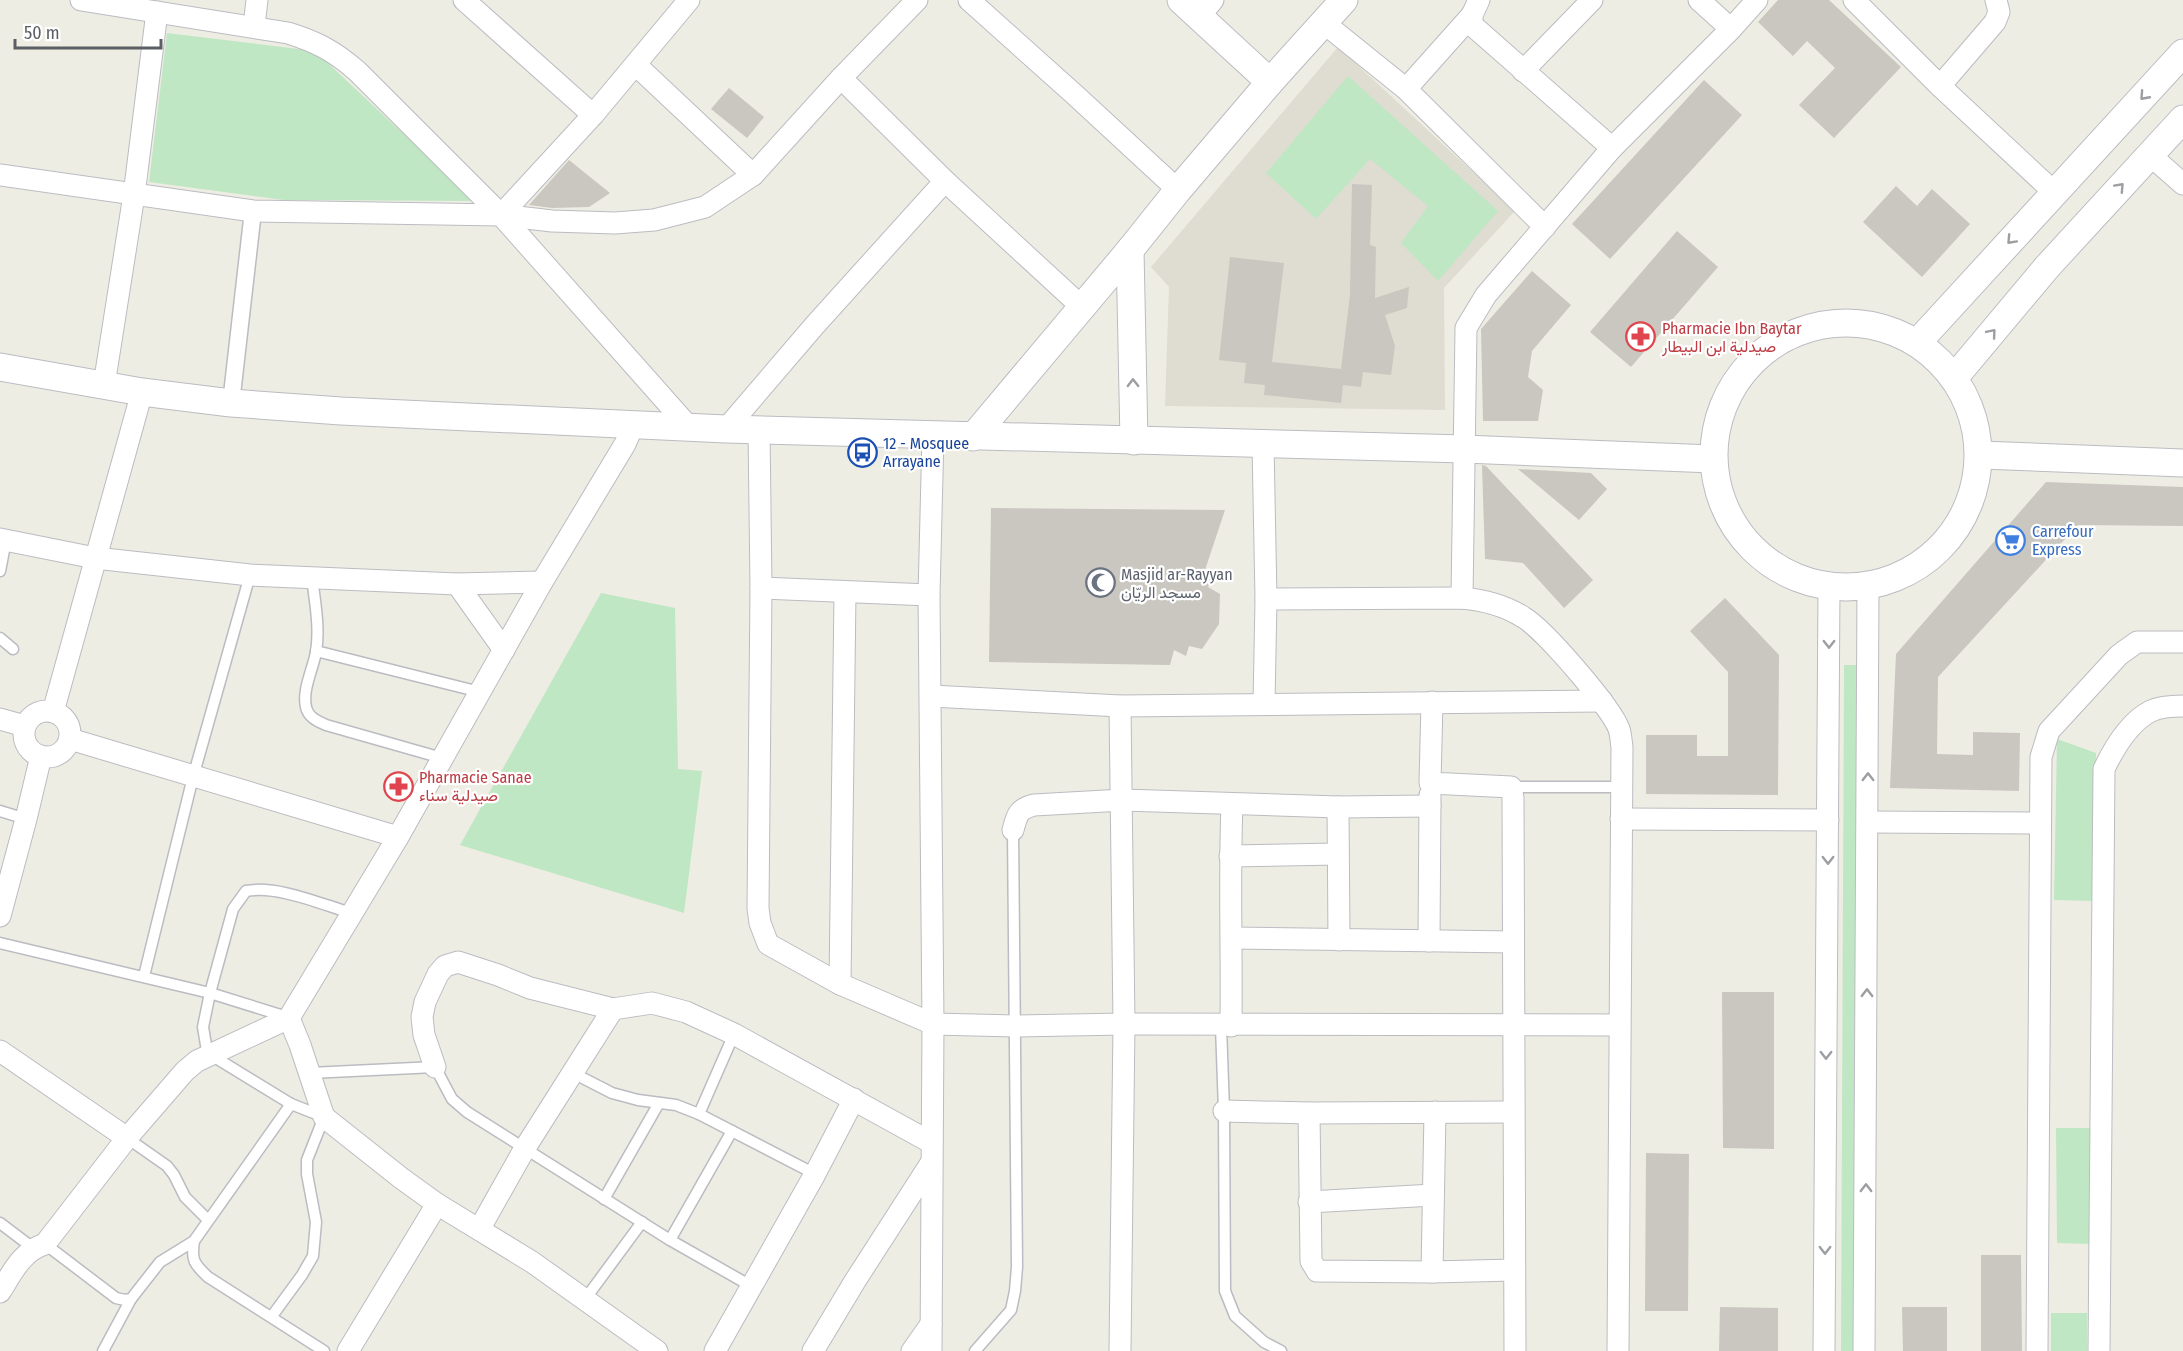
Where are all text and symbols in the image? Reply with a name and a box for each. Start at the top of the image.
scale bar [15,12,160,50]
text: 50 m [24,22,60,44]
one-way arrow [2140,89,2151,100]
one-way arrow [2113,183,2124,193]
one-way arrow [2008,232,2019,243]
place label: Pharmacie Ibn Baytar صيدلية ابن البيطار [1661,319,1802,357]
pharmacy icon: Pharmacie Ibn Baytar صيدلية ابن البيطار [1625,321,1657,353]
one-way arrow [1984,329,1995,340]
one-way arrow [1127,378,1139,387]
place label: 12 - Mosquee Arrayane [883,434,969,471]
bus stop icon: 12 - Mosquee Arrayane [846,436,878,468]
place label: Carrefour Express [2032,522,2094,559]
supermarket icon: Carrefour Express [1995,524,2027,556]
place label: Masjid ar-Rayyan مسجد الريّان [1121,565,1233,603]
mosque icon: Masjid ar-Rayyan مسجد الريّان [1084,567,1116,599]
one-way arrow [1823,640,1835,649]
place label: Pharmacie Sanae صيدلية سناء [419,768,532,805]
pharmacy icon: Pharmacie Sanae صيدلية سناء [382,770,414,802]
one-way arrow [1862,772,1874,781]
one-way arrow [1822,856,1834,865]
one-way arrow [1861,988,1873,997]
one-way arrow [1820,1051,1832,1060]
one-way arrow [1860,1183,1872,1192]
one-way arrow [1819,1246,1831,1255]

